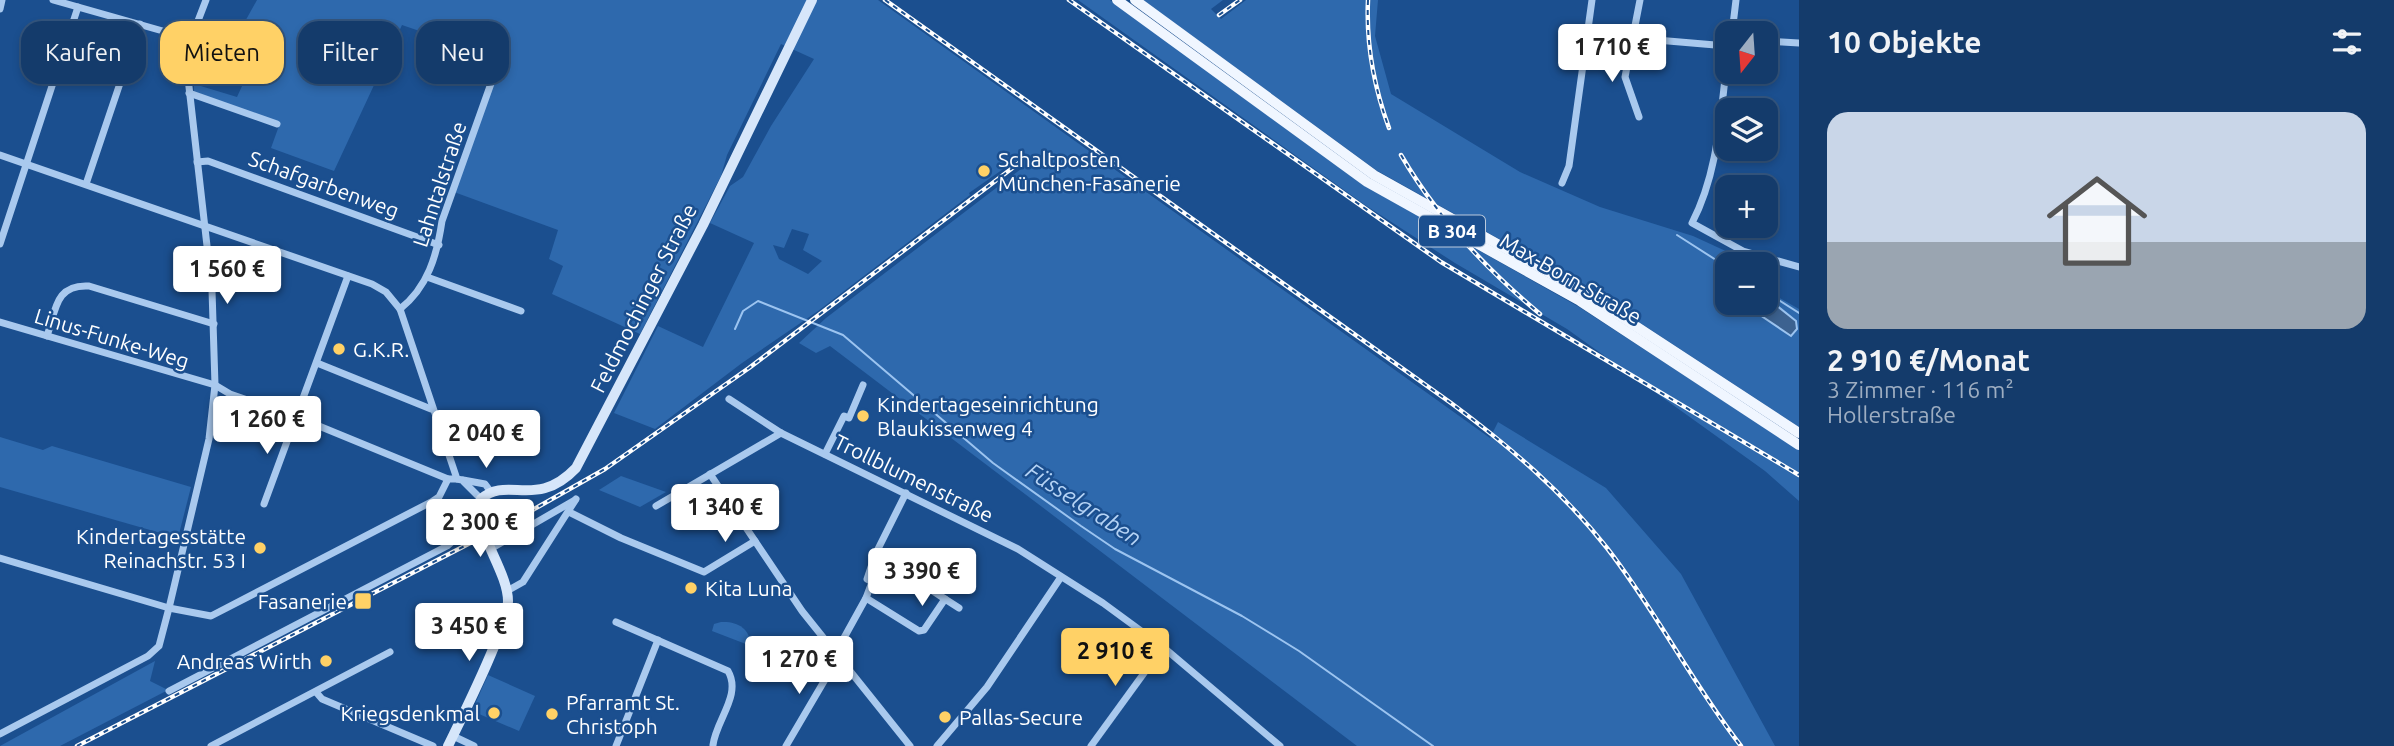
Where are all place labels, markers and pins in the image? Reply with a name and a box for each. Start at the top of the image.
pin: 1 710 € [1547,24,1677,84]
place label: Schaltposten München-Fasanerie [998,147,1181,195]
marker: Schaltposten München-Fasanerie [976,163,992,179]
pin: 1 560 € [162,246,292,306]
place label: G.K.R. [353,337,409,361]
marker: G.K.R. [331,341,347,357]
place label: Kindertageseinrichtung Blaukissenweg 4 [877,392,1099,440]
pin: 1 260 € [202,396,332,456]
marker: Kindertageseinrichtung Blaukissenweg 4 [855,408,871,424]
pin: 2 040 € [421,410,551,470]
pin: 1 340 € [660,484,790,544]
pin: 2 300 € [415,500,545,559]
place label: Kindertagesstätte Reinachstr. 53 I [76,524,246,572]
marker: Kindertagesstätte Reinachstr. 53 I [252,540,268,556]
pin: 3 390 € [857,548,987,608]
place label: Kita Luna [705,576,793,600]
marker: Kita Luna [683,580,699,596]
place label: Fasanerie [258,589,347,613]
marker: Fasanerie [353,591,373,611]
pin: 3 450 € [404,604,534,663]
pin: 2 910 € [1050,628,1180,688]
pin: 1 270 € [734,636,864,696]
place label: Andreas Wirth [177,649,312,673]
marker: Andreas Wirth [318,653,334,669]
place label: Pfarramt St. Christoph [566,690,680,738]
place label: Kriegsdenkmal [340,701,480,725]
marker: Kriegsdenkmal [486,705,502,721]
place label: Pallas-Secure [959,705,1083,729]
marker: Pfarramt St. Christoph [544,706,560,722]
marker: Pallas-Secure [937,709,953,725]

